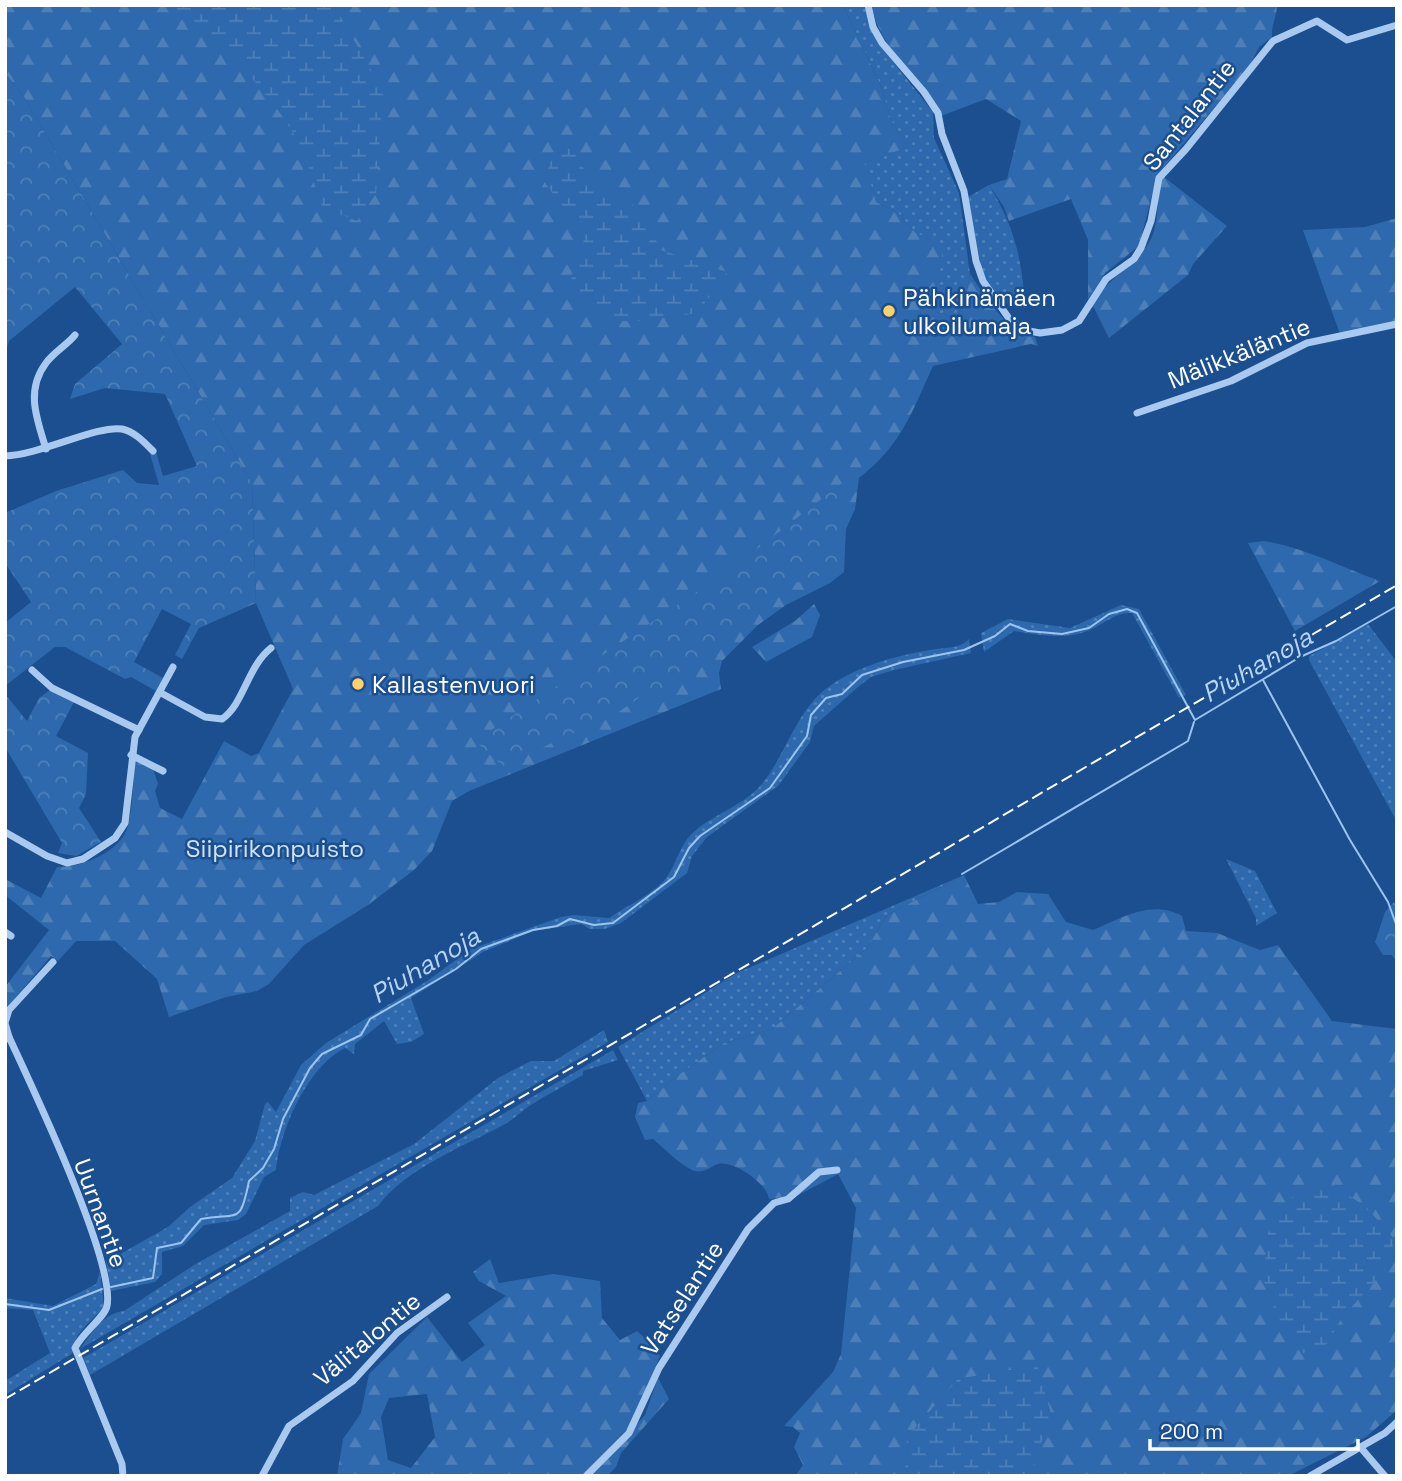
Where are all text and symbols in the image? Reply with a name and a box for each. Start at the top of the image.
street label: Santalantie [1136,53,1242,177]
place label: Pähkinämäen ulkoilumaja [903,282,1056,341]
marker: Pähkinämäen ulkoilumaja [881,303,897,319]
street label: Mälikkäläntie [1163,310,1315,396]
water label: Piuhanoja [1196,619,1319,710]
place label: Kallastenvuori [372,669,535,700]
marker: Kallastenvuori [350,676,366,692]
park label: Siipirikonpuisto [186,833,364,864]
water label: Piuhanoja [364,918,487,1011]
street label: Uurnantie [67,1154,135,1272]
street label: Vatselantie [634,1235,730,1361]
street label: Välitalontie [307,1285,427,1393]
scale bar [1150,1408,1358,1452]
text: 200 m [1160,1418,1223,1445]

